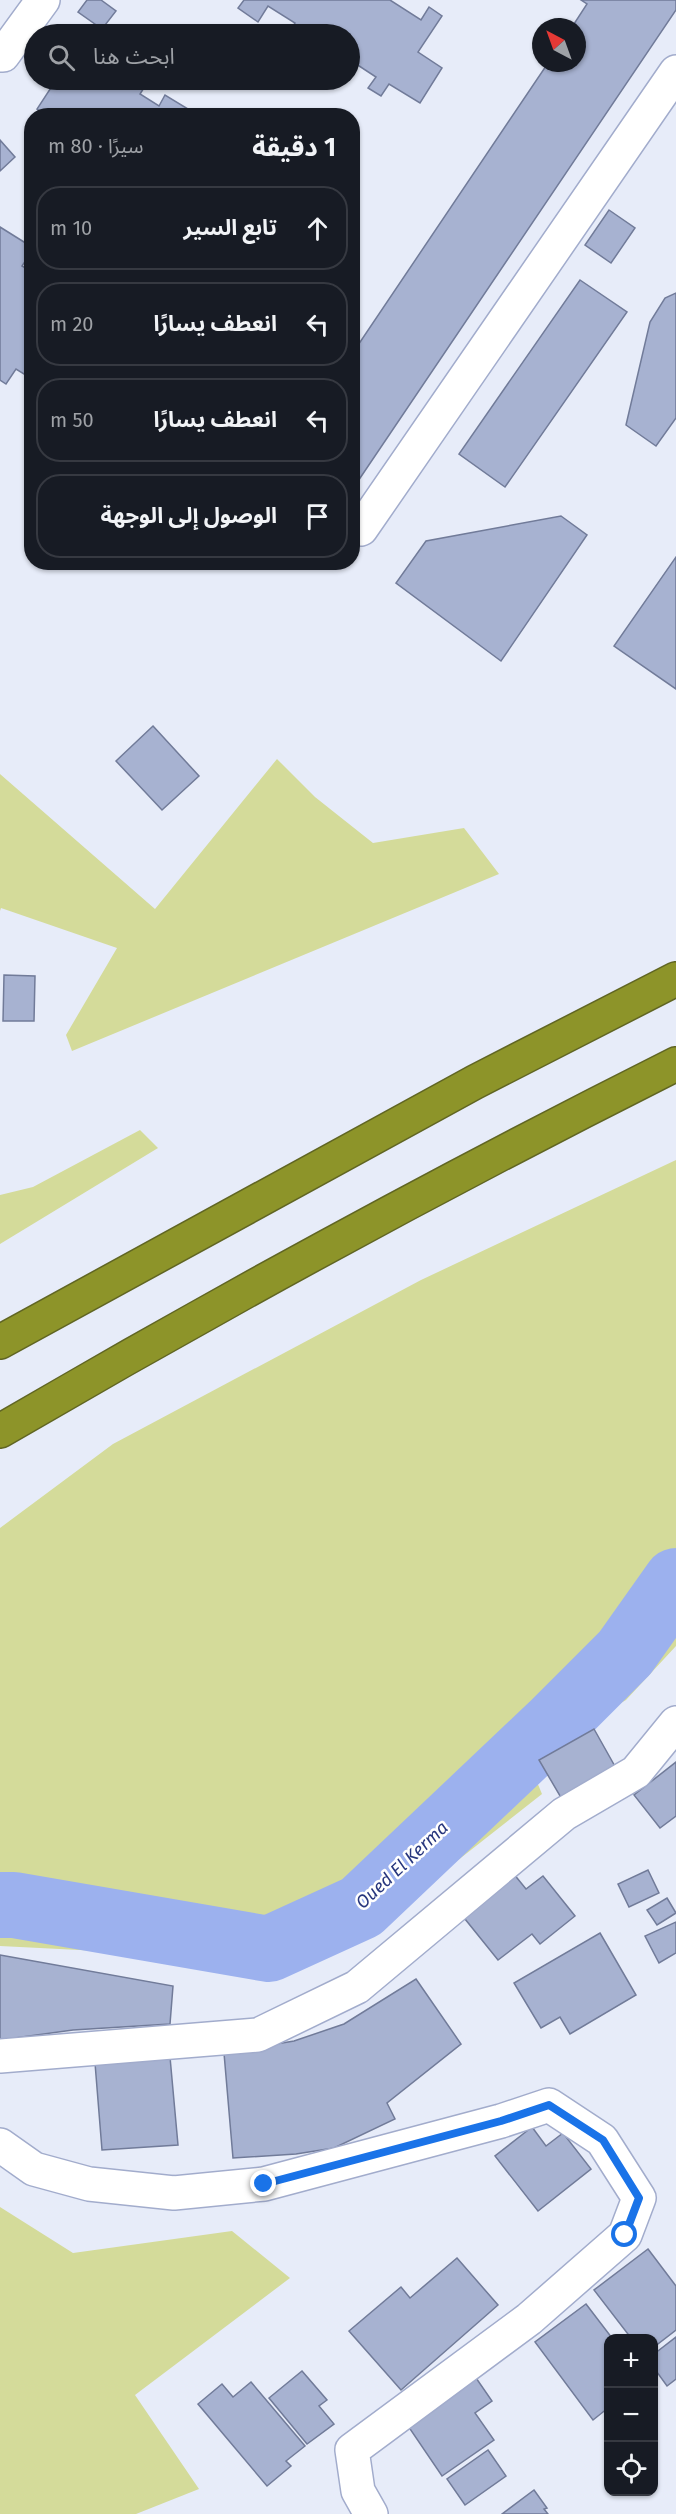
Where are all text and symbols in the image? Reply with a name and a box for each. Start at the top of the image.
north arrow [532,18,586,72]
search box [24,24,360,90]
icon: search [45,41,78,74]
text: ابحث هنا [93,43,175,70]
text: 1 دقيقة [252,132,336,163]
text: سيرًا · 80 m [48,134,143,158]
icon: ahead [301,212,334,245]
text: تابع السير [184,214,277,241]
text: 10 m [50,216,92,240]
icon: left [301,308,334,341]
text: انعطف يسارًا [154,310,277,337]
text: 20 m [50,312,94,336]
icon: left [301,404,334,437]
text: انعطف يسارًا [154,406,277,433]
text: 50 m [50,408,94,432]
icon: arrive [301,500,334,533]
text: الوصول إلى الوجهة [100,502,277,529]
water label: Oued El Kerma [351,1817,453,1913]
route end [250,2170,276,2196]
route start [611,2221,637,2247]
map controls [604,2334,658,2496]
button: + [604,2334,658,2388]
button: − [604,2388,658,2442]
button: locate [604,2442,658,2496]

